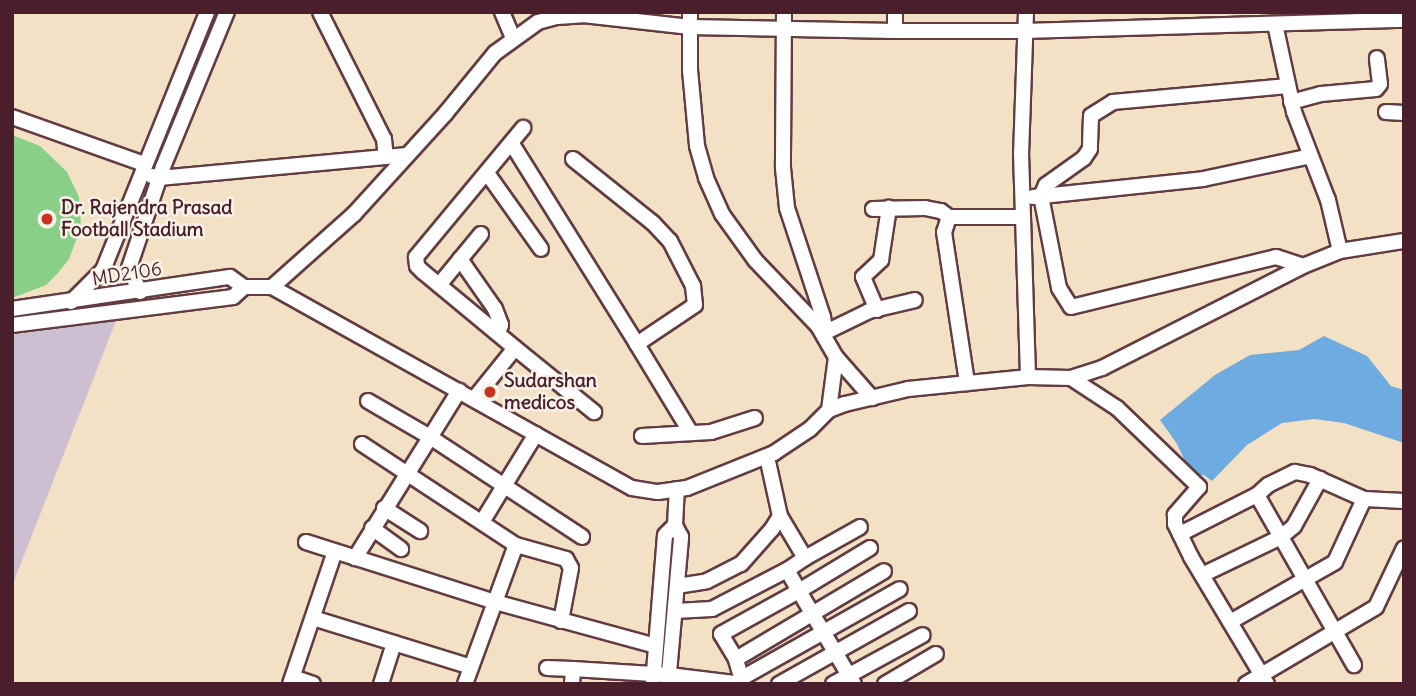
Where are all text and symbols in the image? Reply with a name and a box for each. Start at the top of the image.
place label: Dr. Rajendra Prasad Football Stadium [61,197,232,241]
marker: Dr. Rajendra Prasad Football Stadium [39,211,55,227]
street label: MD2106 [90,257,164,291]
place label: Sudarshan medicos [504,370,597,414]
marker: Sudarshan medicos [482,384,498,400]

